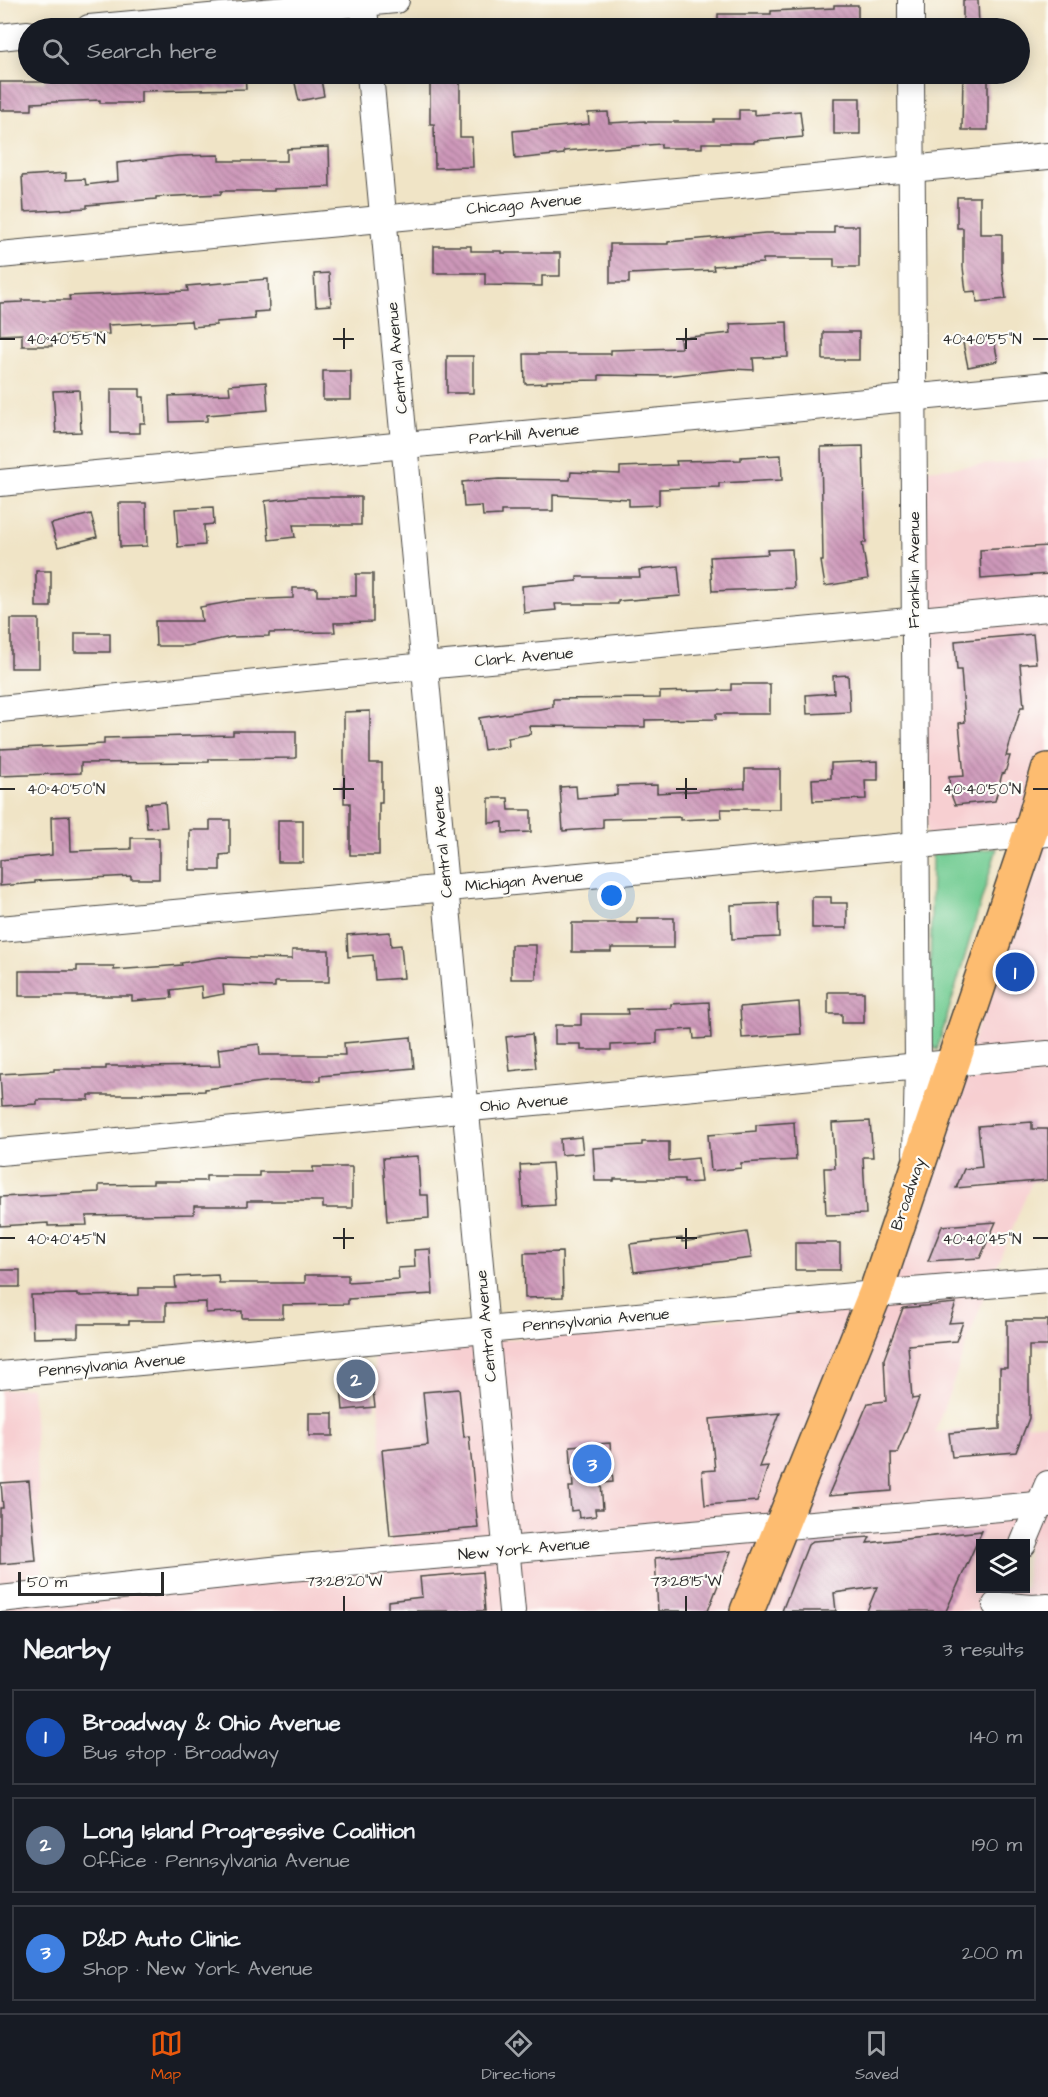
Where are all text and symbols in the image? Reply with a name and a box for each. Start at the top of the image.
search box [18,18,1030,84]
icon: search [39,35,72,68]
text: Search here [87,36,217,67]
street label: Chicago Avenue [465,188,583,221]
street label: Central Avenue [381,301,413,415]
text: 40°40'55"N [26,329,106,350]
text: 40°40'55"N [942,329,1022,350]
street label: Parkhill Avenue [468,418,580,450]
street label: Franklin Avenue [903,511,925,629]
street label: Clark Avenue [474,642,575,672]
text: 40°40'50"N [27,779,105,800]
text: 40°40'50"N [943,779,1021,800]
street label: Central Avenue [426,785,458,899]
street label: Michigan Avenue [464,865,585,898]
your location [597,881,626,910]
pin: 1 [996,950,1034,994]
street label: Ohio Avenue [479,1088,569,1118]
street label: Broadway [885,1155,932,1234]
text: 40°40'45"N [27,1229,105,1250]
text: 40°40'45"N [943,1229,1021,1250]
street label: Central Avenue [470,1269,502,1383]
street label: Pennsylvania Avenue [522,1303,671,1338]
street label: Pennsylvania Avenue [38,1348,187,1383]
pin: 2 [336,1356,376,1402]
pin: 3 [572,1442,612,1486]
street label: New York Avenue [457,1532,591,1566]
map controls [976,1539,1030,1593]
button: layers [976,1539,1030,1593]
scale bar [18,1569,164,1596]
text: 50 m [27,1571,67,1593]
text: 73°28'20"W [306,1571,382,1592]
text: 73°28'15"W [650,1571,722,1592]
text: Nearby [24,1632,111,1668]
text: 3 results [942,1636,1024,1664]
text: Broadway & Ohio Avenue [83,1708,341,1739]
text: 1 [44,1723,47,1751]
text: 140 m [970,1723,1022,1751]
text: Bus stop · Broadway [83,1739,279,1767]
text: Long Island Progressive Coalition [83,1816,415,1847]
text: 2 [40,1831,51,1859]
text: 190 m [972,1831,1022,1859]
text: Office · Pennsylvania Avenue [83,1847,350,1875]
text: D&D Auto Clinic [83,1924,241,1955]
text: 3 [40,1939,51,1967]
text: 200 m [962,1939,1022,1967]
text: Shop · New York Avenue [83,1955,313,1983]
tab: Map [150,2027,183,2085]
tab: Directions [482,2027,556,2085]
tab: Saved [855,2027,898,2085]

